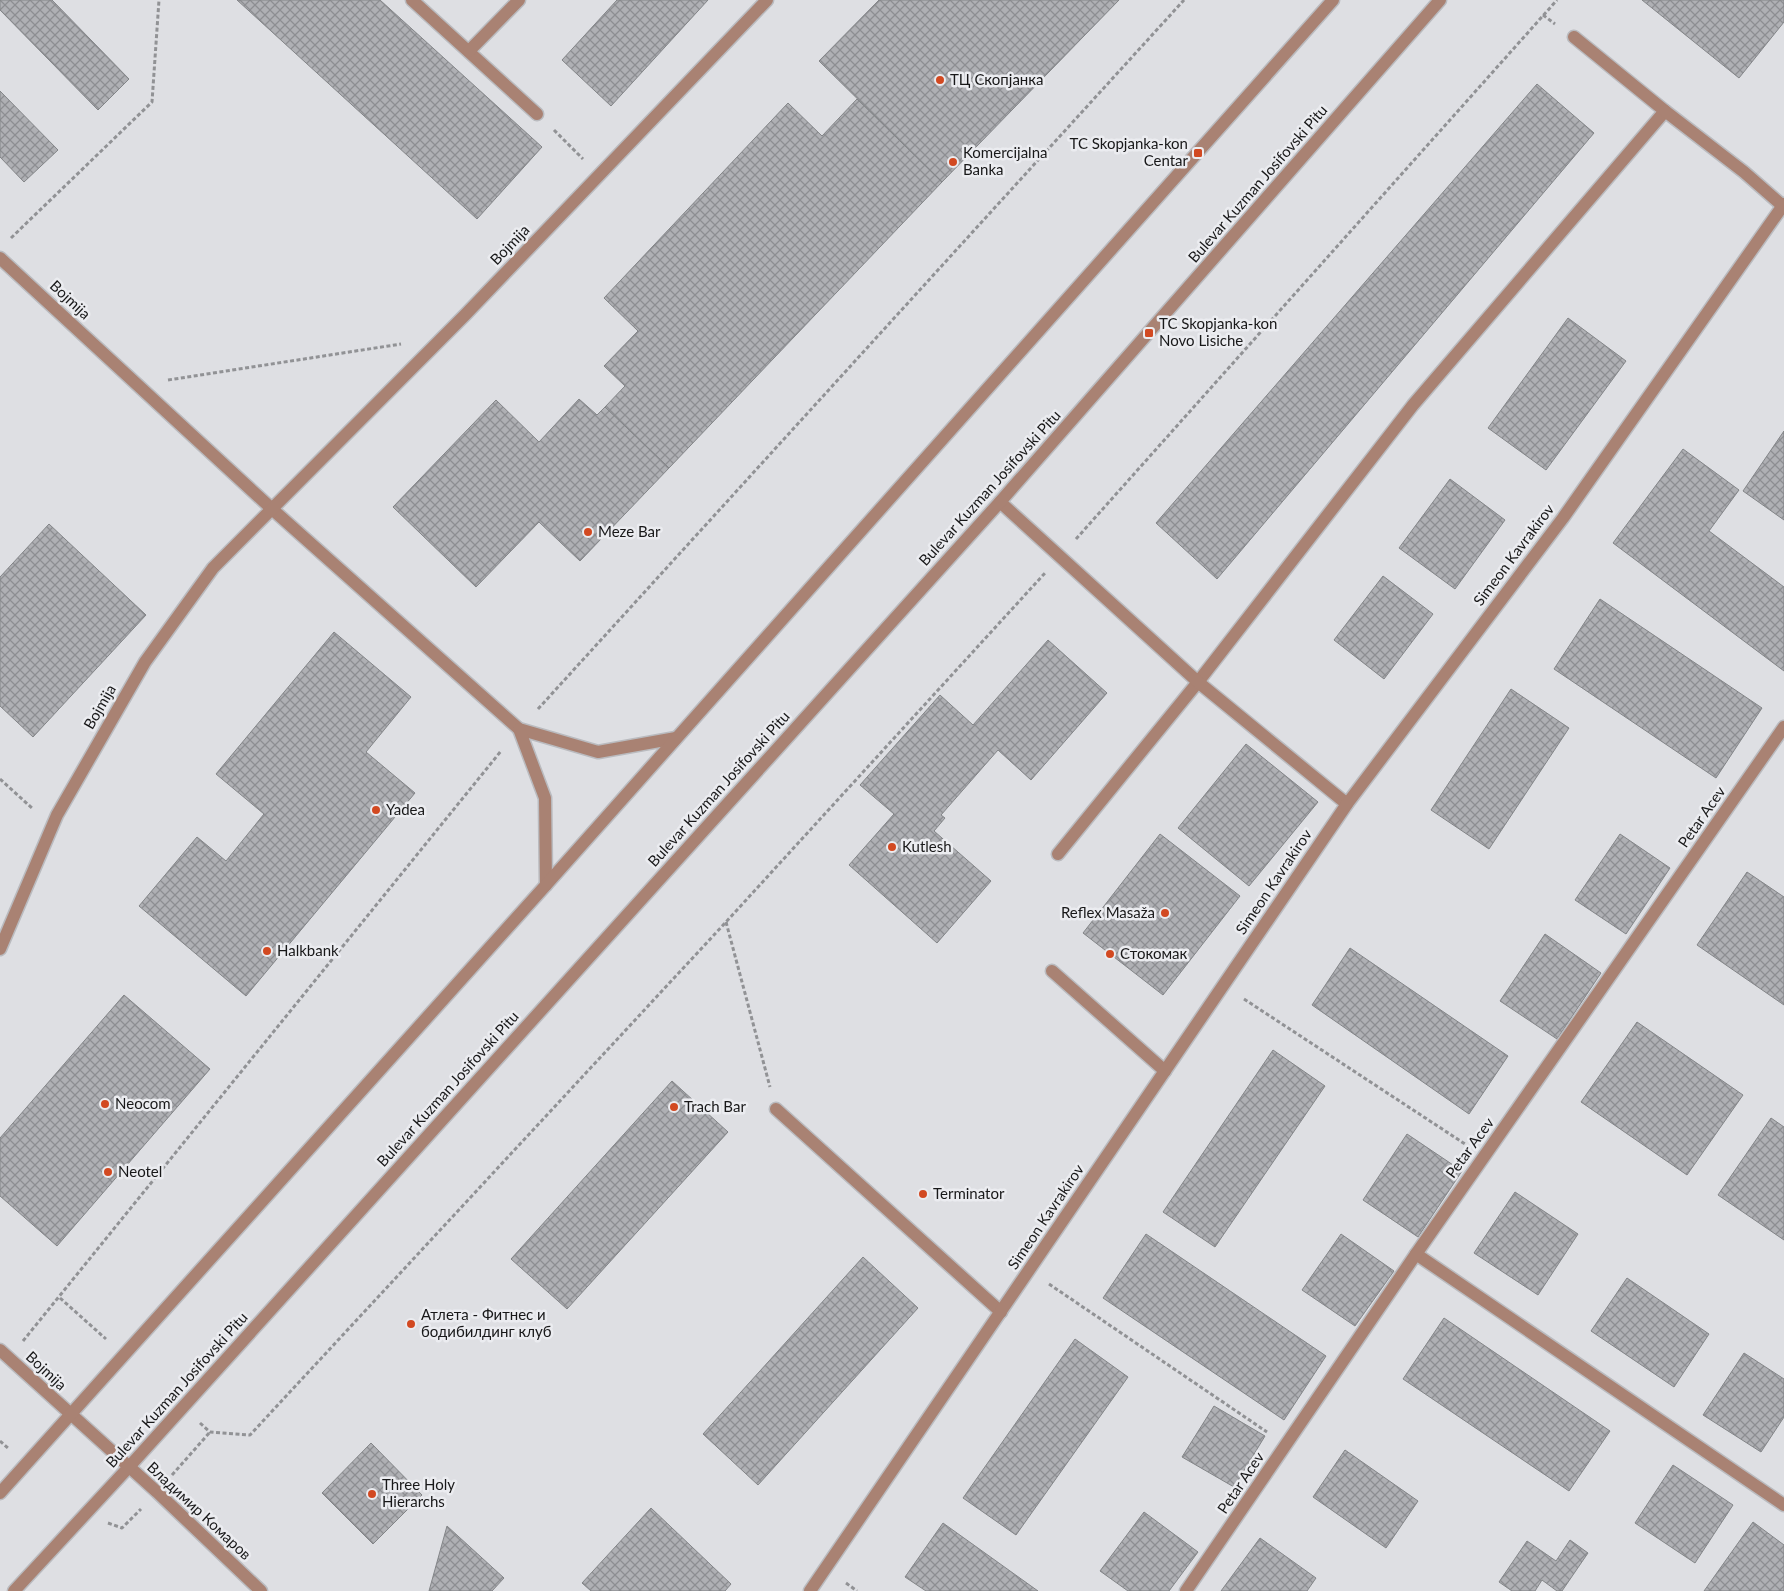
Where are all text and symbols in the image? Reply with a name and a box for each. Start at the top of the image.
place label: ТЦ Скопјанка [950,70,1044,88]
marker: ТЦ Скопјанка [934,74,946,86]
street label: Bulevar Kuzman Josifovski Pitu [1184,101,1331,266]
place label: TC Skopjanka-kon Centar [1070,134,1189,169]
place label: Komercijalna Banka [963,143,1047,178]
marker: TC Skopjanka-kon Centar [1192,147,1204,159]
marker: Komercijalna Banka [947,156,959,168]
street label: Bojmija [486,221,533,268]
street label: Bojmija [47,276,95,322]
place label: TC Skopjanka-kon Novo Lisiche [1159,314,1278,349]
marker: TC Skopjanka-kon Novo Lisiche [1143,327,1155,339]
street label: Bulevar Kuzman Josifovski Pitu [915,406,1064,569]
street label: Simeon Kavrakirov [1469,500,1557,609]
place label: Meze Bar [598,522,661,540]
marker: Meze Bar [582,526,594,538]
street label: Bojmija [79,681,119,732]
street label: Bulevar Kuzman Josifovski Pitu [644,707,793,870]
street label: Petar Acev [1674,782,1729,850]
place label: Yadea [386,800,425,818]
marker: Yadea [370,804,382,816]
street label: Simeon Kavrakirov [1231,825,1315,937]
place label: Kutlesh [902,837,952,855]
marker: Kutlesh [886,841,898,853]
place label: Reflex Masaža [1061,903,1155,921]
marker: Reflex Masaža [1159,907,1171,919]
place label: Halkbank [277,941,339,959]
place label: Стокомак [1120,944,1187,962]
marker: Halkbank [261,945,273,957]
marker: Стокомак [1104,948,1116,960]
street label: Bulevar Kuzman Josifovski Pitu [373,1007,522,1170]
place label: Neocom [115,1094,171,1112]
place label: Trach Bar [684,1097,746,1115]
marker: Neocom [99,1098,111,1110]
marker: Trach Bar [668,1101,680,1113]
street label: Petar Acev [1441,1113,1497,1181]
street label: Simeon Kavrakirov [1003,1160,1087,1272]
place label: Neotel [118,1162,162,1180]
marker: Neotel [102,1166,114,1178]
place label: Terminator [933,1184,1005,1202]
marker: Terminator [917,1188,929,1200]
place label: Атлета - Фитнес и бодибилдинг клуб [421,1305,552,1340]
street label: Bulevar Kuzman Josifovski Pitu [102,1308,251,1471]
marker: Атлета - Фитнес и бодибилдинг клуб [405,1318,417,1330]
street label: Bojmija [23,1347,71,1393]
street label: Petar Acev [1213,1448,1267,1517]
street label: Владимир Комаров [144,1458,255,1563]
place label: Three Holy Hierarchs [382,1475,455,1510]
marker: Three Holy Hierarchs [366,1488,378,1500]

